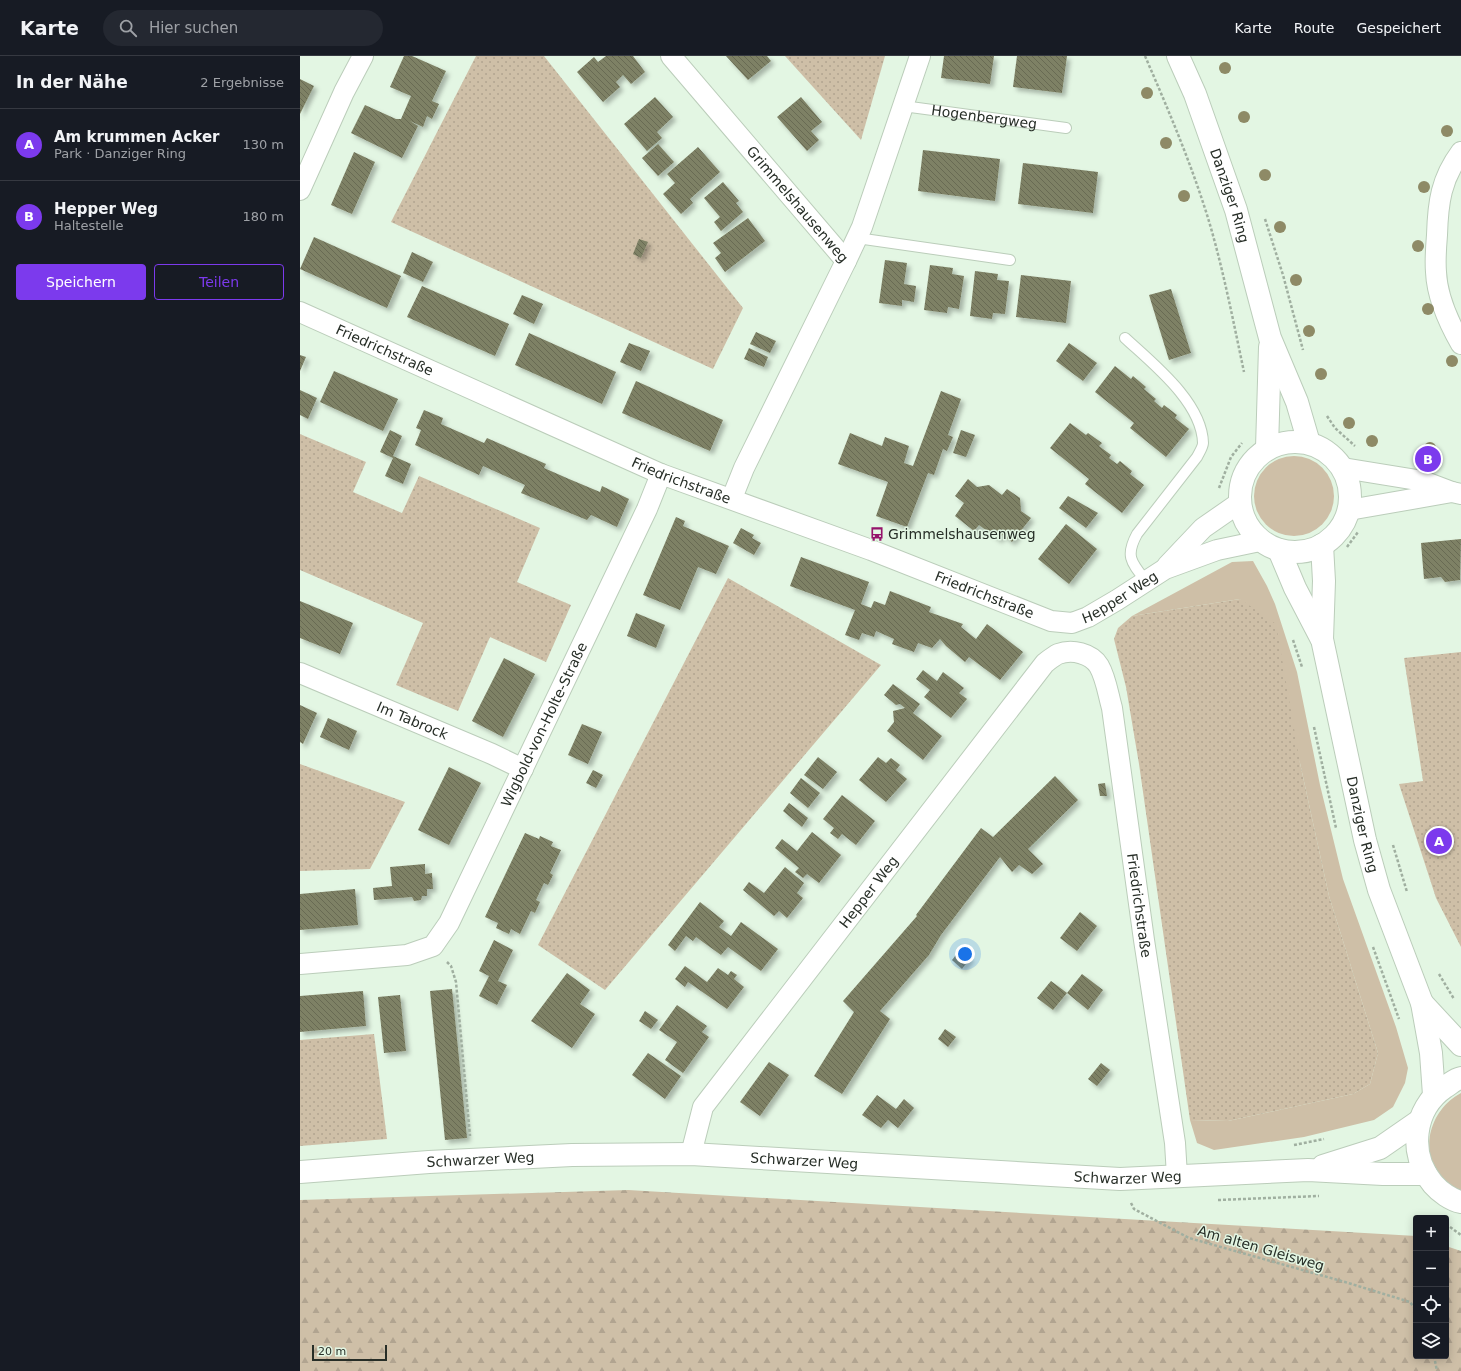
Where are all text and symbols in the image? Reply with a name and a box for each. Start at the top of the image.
search box [103,10,383,46]
text: Karte [20,17,79,39]
icon: search [117,17,139,39]
text: Hier suchen [149,19,238,37]
text: Karte [1234,20,1272,36]
text: Route [1294,20,1334,36]
text: Gespeichert [1356,20,1441,36]
text: In der Nähe [16,72,128,92]
text: 2 Ergebnisse [200,75,284,90]
street label: Hogenbergweg [930,102,1038,132]
text: Am krummen Acker [54,128,220,146]
text: A [24,137,34,152]
text: 130 m [242,137,284,152]
street label: Grimmelshausenweg [744,143,852,266]
text: Park · Danziger Ring [54,146,186,161]
street label: Danziger Ring [1207,146,1252,245]
text: Hepper Weg [54,200,158,218]
text: B [24,209,34,224]
text: 180 m [242,209,284,224]
text: Haltestelle [54,218,124,233]
button: Speichern [16,264,146,300]
button: Teilen [154,264,284,300]
street label: Friedrichstraße [334,321,436,379]
pin: B [1415,444,1441,474]
street label: Friedrichstraße [629,454,733,507]
bus stop icon: Grimmelshausenweg [869,526,885,542]
place label: Grimmelshausenweg [888,526,1036,542]
street label: Friedrichstraße [933,568,1036,621]
street label: Hepper Weg [1080,568,1161,627]
street label: Wigbold-von-Holte-Straße [498,640,590,809]
street label: Im Tabrock [374,698,451,743]
street label: Danziger Ring [1344,775,1382,875]
pin: A [1426,826,1452,856]
street label: Friedrichstraße [1124,852,1155,959]
street label: Hepper Weg [836,853,901,931]
your location [955,944,975,964]
street label: Schwarzer Weg [426,1149,535,1170]
street label: Schwarzer Weg [750,1149,859,1172]
street label: Schwarzer Weg [1073,1168,1182,1187]
map controls [1413,1215,1449,1359]
button: + [1413,1215,1449,1251]
street label: Am alten Gleisweg [1196,1222,1326,1274]
button: − [1413,1251,1449,1287]
button: locate [1413,1287,1449,1323]
button: layers [1413,1323,1449,1359]
scale bar [312,1343,387,1362]
text: 20 m [318,1345,346,1358]

